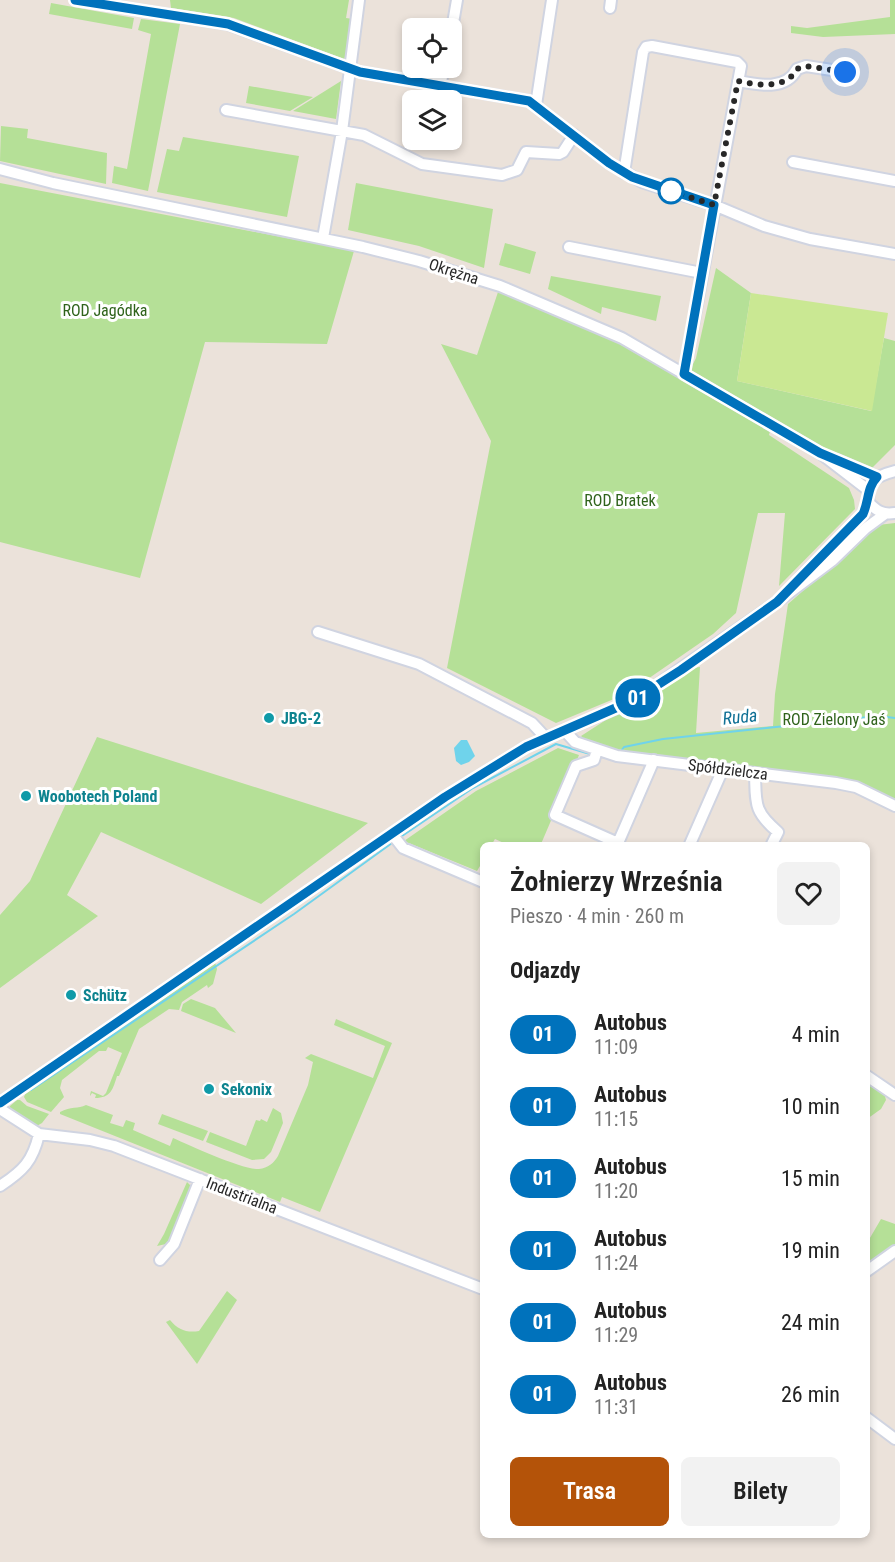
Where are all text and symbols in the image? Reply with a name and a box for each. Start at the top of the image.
map controls [402,18,462,150]
button: locate [402,18,462,78]
your location [830,57,860,87]
button: layers [402,90,462,150]
unlabelled marker [658,178,684,204]
street label: Okrężna [426,254,481,288]
park label: ROD Jagódka [62,301,148,320]
park label: ROD Bratek [584,491,656,510]
line badge: 01 [611,678,665,718]
text: 01 [627,686,649,710]
water label: Ruda [722,704,758,729]
place label: JBG-2 [281,709,321,728]
park label: ROD Zielony Jaś [783,710,885,729]
marker: JBG-2 [262,711,276,725]
street label: Spółdzielcza [687,755,769,784]
place label: Woobotech Poland [38,787,157,806]
marker: Woobotech Poland [19,789,33,803]
button: heart [777,862,840,925]
text: Żołnierzy Września [510,865,723,898]
text: Pieszo · 4 min · 260 m [510,904,684,928]
text: Odjazdy [510,958,580,983]
place label: Schütz [83,986,127,1005]
marker: Schütz [64,988,78,1002]
text: Autobus [594,1010,667,1035]
text: 01 [532,1022,554,1046]
text: 4 min [792,1022,840,1047]
text: 11:09 [594,1035,638,1059]
place label: Sekonix [221,1080,273,1099]
marker: Sekonix [202,1082,216,1096]
text: Autobus [594,1082,667,1107]
text: 01 [532,1094,554,1118]
text: 10 min [781,1094,840,1119]
text: 11:15 [594,1107,638,1131]
text: Autobus [594,1154,667,1179]
text: 01 [532,1166,554,1190]
text: 15 min [781,1166,840,1191]
street label: Industrialna [204,1173,280,1218]
text: 11:20 [594,1179,638,1203]
text: Autobus [594,1226,667,1251]
text: 01 [532,1238,554,1262]
text: 19 min [781,1238,840,1263]
text: 11:24 [594,1251,638,1275]
text: Autobus [594,1298,667,1323]
text: 01 [532,1310,554,1334]
text: 24 min [781,1310,840,1335]
text: 11:29 [594,1323,638,1347]
text: Autobus [594,1370,667,1395]
text: 01 [532,1382,554,1406]
text: 26 min [781,1382,840,1407]
text: 11:31 [594,1395,638,1419]
button: Trasa [510,1457,669,1526]
button: Bilety [681,1457,840,1526]

